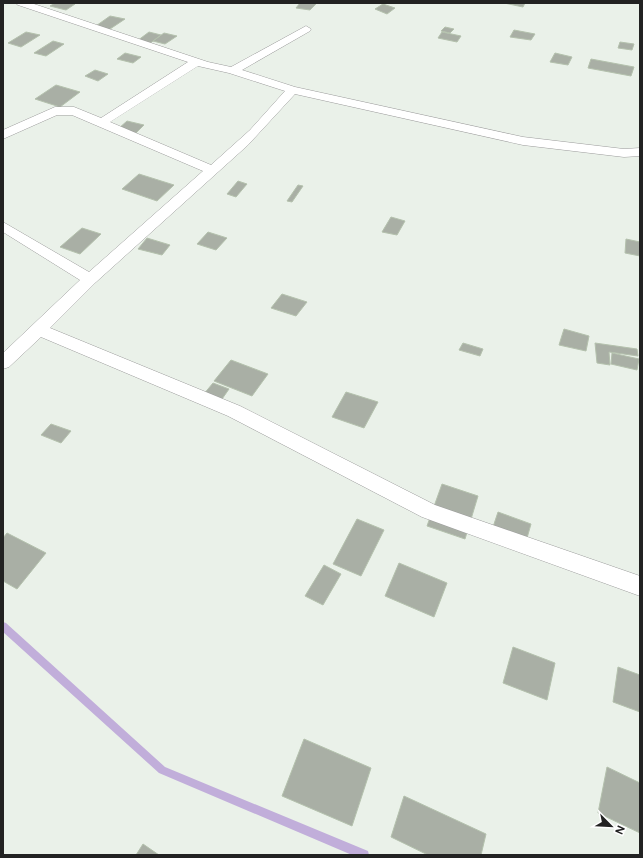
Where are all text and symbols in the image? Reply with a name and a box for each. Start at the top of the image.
north arrow [591,806,631,846]
text: N [612,823,627,836]

